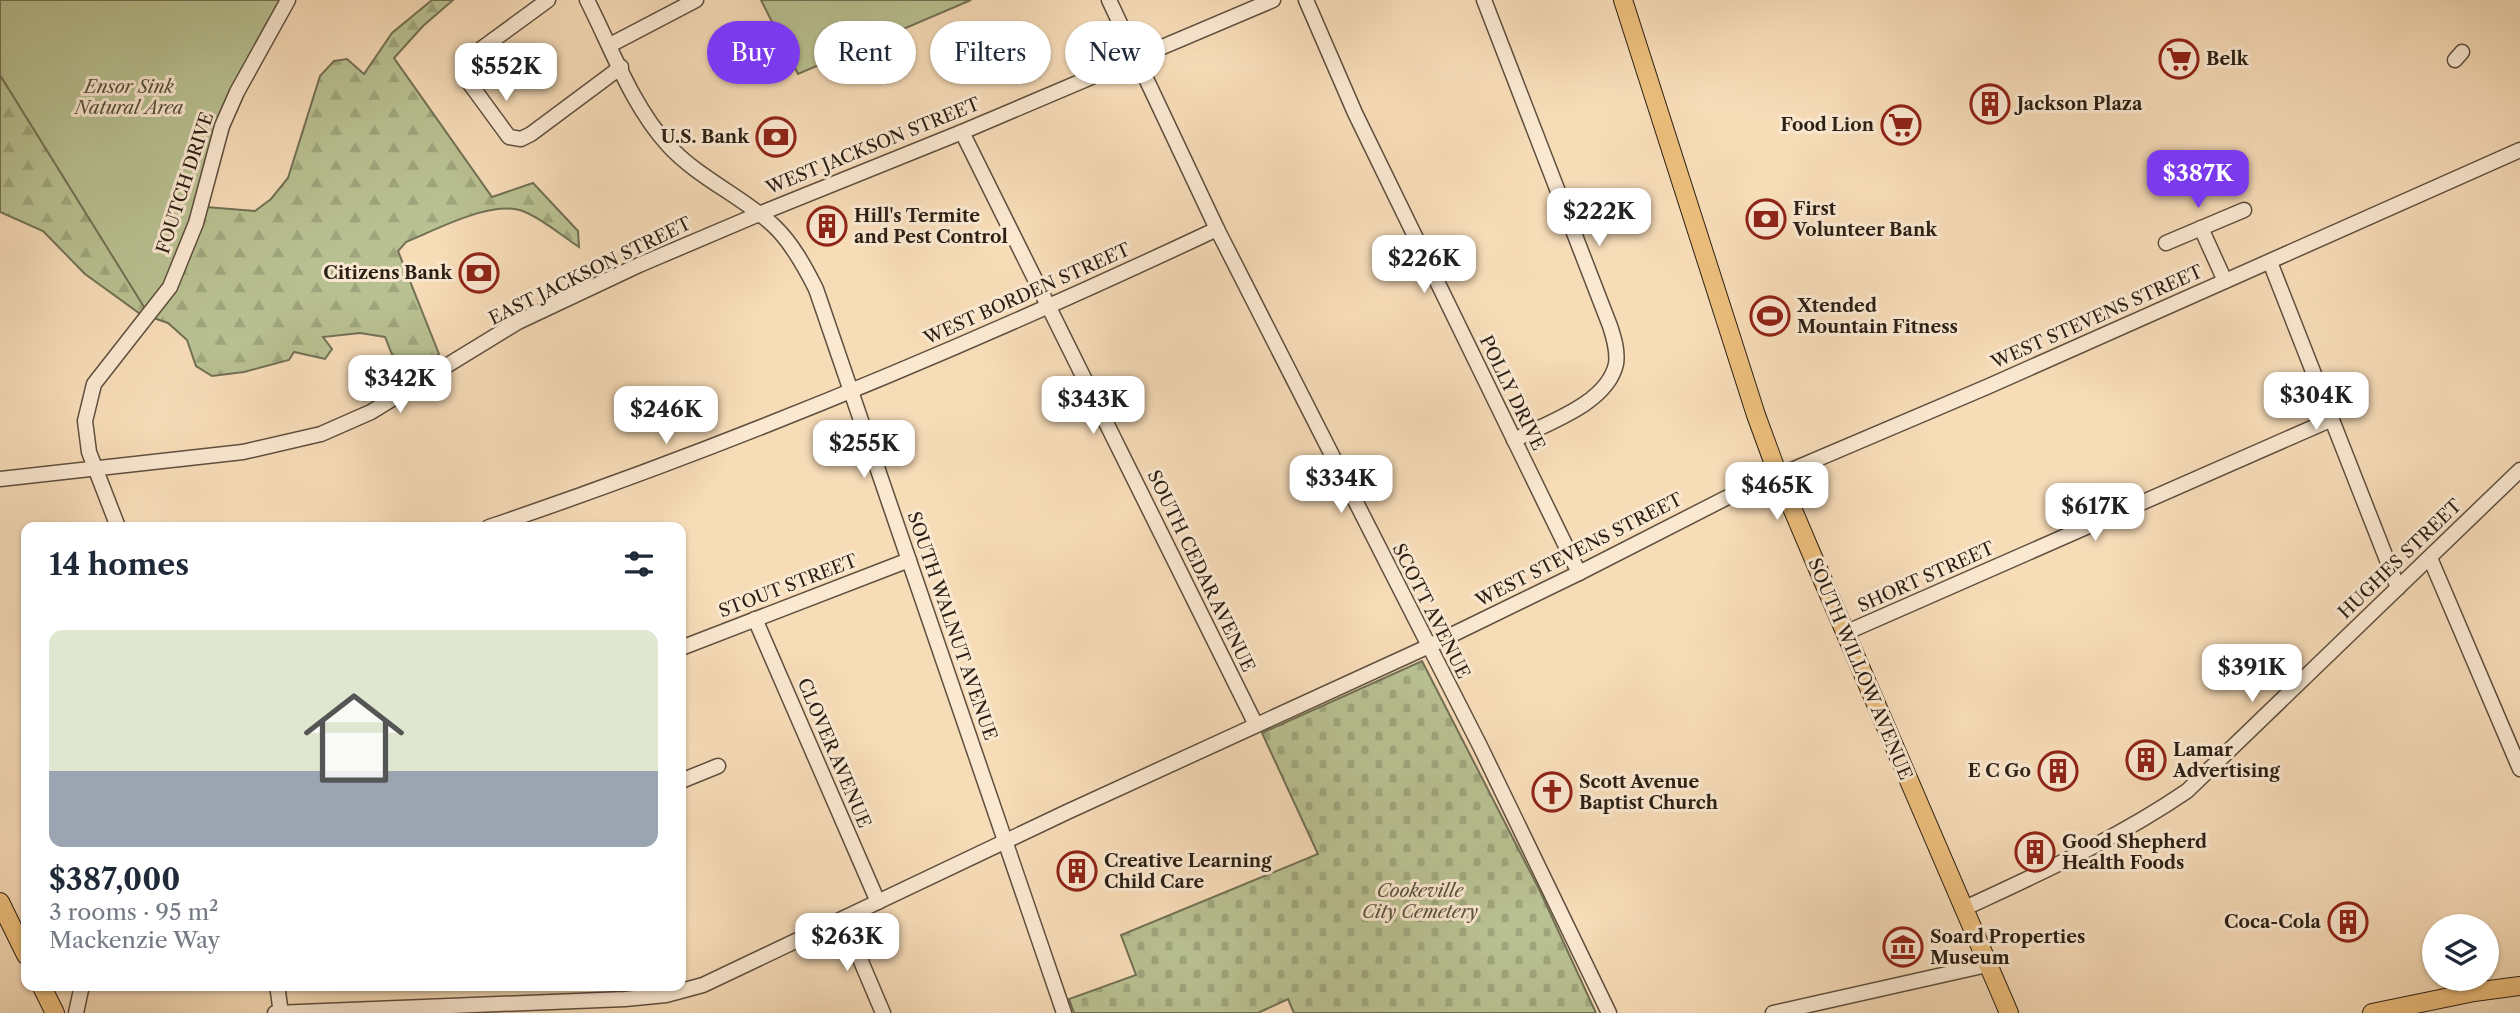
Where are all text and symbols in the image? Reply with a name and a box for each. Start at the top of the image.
chip: Buy [707,21,800,84]
chip: Rent [814,21,916,84]
chip: Filters [930,21,1051,84]
chip: New [1065,21,1165,84]
supermarket icon: Belk [2158,38,2200,80]
pin: $552K [457,43,555,103]
place label: Belk [2206,48,2249,70]
text: $552K [471,52,541,80]
park label: Ensor Sink Natural Area [73,76,184,119]
building icon: Jackson Plaza [1969,83,2011,125]
street label: WEST JACKSON STREET [762,93,984,199]
place label: Jackson Plaza [2014,93,2143,115]
supermarket icon: Food Lion [1880,104,1922,146]
street label: FOUTCH DRIVE [152,109,218,257]
place label: Food Lion [1780,114,1875,136]
bank icon: U.S. Bank [755,116,797,158]
place label: U.S. Bank [661,126,750,148]
pin: $387K [2149,150,2247,210]
text: $387K [2163,159,2233,187]
pin: $222K [1550,188,1648,248]
text: $222K [1563,197,1635,225]
bank icon: First Volunteer Bank [1745,198,1787,240]
place label: First Volunteer Bank [1792,198,1938,241]
building icon: Hill's Termite and Pest Control [806,205,848,247]
place label: Hill's Termite and Pest Control [854,205,1008,248]
street label: EAST JACKSON STREET [485,212,695,330]
pin: $226K [1375,236,1473,295]
street label: WEST BORDEN STREET [920,238,1134,350]
text: $226K [1388,244,1460,272]
bank icon: Citizens Bank [458,252,500,294]
street label: WEST STEVENS STREET [1987,260,2207,374]
place label: Citizens Bank [323,262,453,284]
sports icon: Xtended Mountain Fitness [1749,295,1791,337]
place label: Xtended Mountain Fitness [1796,295,1958,338]
street label: POLLY DRIVE [1475,332,1549,454]
pin: $342K [351,356,449,415]
text: $342K [364,364,436,392]
pin: $304K [2267,372,2365,432]
pin: $343K [1044,376,1142,436]
text: $304K [2280,381,2352,409]
text: $343K [1058,385,1128,413]
pin: $246K [617,386,715,446]
text: $246K [630,395,702,423]
pin: $255K [815,420,913,480]
text: $255K [829,429,899,457]
pin: $334K [1292,456,1390,515]
pin: $465K [1728,462,1826,522]
text: $334K [1306,464,1376,492]
street label: SOUTH CEDAR AVENUE [1143,467,1259,675]
text: $465K [1741,471,1813,499]
pin: $617K [2046,484,2144,543]
street label: WEST STEVENS STREET [1471,488,1686,612]
text: $617K [2061,492,2129,520]
street label: HUGHES STREET [2334,494,2467,623]
street label: SOUTH WALNUT AVENUE [902,509,1002,743]
street label: SHORT STREET [1854,537,1998,617]
street label: SCOTT AVENUE [1387,540,1475,682]
icon: filters [620,545,658,583]
text: 14 homes [49,546,189,583]
street label: STOUT STREET [716,549,861,623]
street label: SOUTH WILLOW AVENUE [1803,555,1917,783]
pin: $391K [2203,644,2301,704]
text: $391K [2218,653,2286,681]
icon: home [291,675,417,801]
street label: CLOVER AVENUE [793,675,875,831]
building icon: Lamar Advertising [2125,739,2167,781]
place label: Lamar Advertising [2172,739,2280,782]
building icon: E C Go [2037,750,2079,792]
place label: E C Go [1968,760,2031,782]
church icon: Scott Avenue Baptist Church [1531,771,1573,813]
place label: Scott Avenue Baptist Church [1579,771,1719,814]
building icon: Good Shepherd Health Foods [2014,831,2056,873]
place label: Good Shepherd Health Foods [2062,831,2207,874]
building icon: Creative Learning Child Care [1056,850,1098,892]
place label: Creative Learning Child Care [1104,850,1272,893]
text: $387,000 [49,861,180,898]
park label: Cookeville City Cemetery [1362,880,1478,923]
text: 3 rooms · 95 m² [49,898,218,926]
building icon: Coca-Cola [2327,901,2369,943]
place label: Coca-Cola [2224,911,2322,933]
pin: $263K [798,914,896,973]
map controls [2422,914,2499,991]
button: layers [2422,914,2499,991]
text: $263K [811,922,883,950]
text: Mackenzie Way [49,926,220,954]
museum icon: Soard Properties Museum [1882,926,1924,968]
place label: Soard Properties Museum [1930,926,2085,969]

